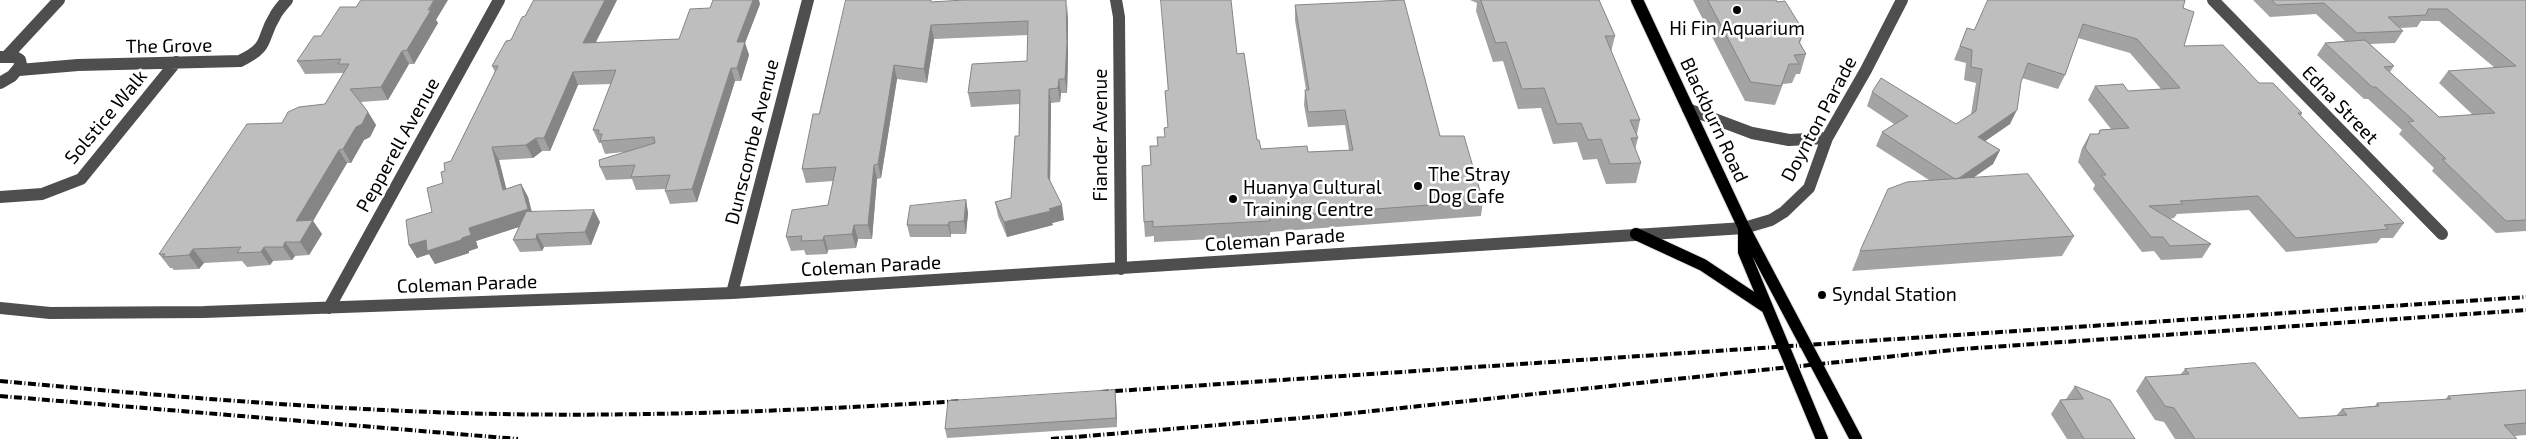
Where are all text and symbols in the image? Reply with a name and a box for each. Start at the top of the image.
marker: Hi Fin Aquarium [1731,4,1743,16]
place label: Hi Fin Aquarium [1669,18,1805,40]
street label: The Grove [125,34,213,58]
street label: Doynton Parade [1776,53,1862,185]
street label: Blackburn Road [1675,54,1753,186]
street label: Dunscombe Avenue [720,57,784,227]
street label: Edna Street [2297,61,2383,149]
street label: Solstice Walk [60,65,152,169]
street label: Fiander Avenue [1090,68,1112,202]
street label: Pepperell Avenue [352,74,444,216]
place label: The Stray Dog Cafe [1428,164,1510,208]
place label: Huanya Cultural Training Centre [1243,177,1382,221]
marker: The Stray Dog Cafe [1412,180,1424,192]
marker: Huanya Cultural Training Centre [1227,193,1239,205]
street label: Coleman Parade [1204,224,1346,256]
street label: Coleman Parade [800,251,942,281]
street label: Coleman Parade [396,270,538,298]
place label: Syndal Station [1832,284,1957,306]
marker: Syndal Station [1816,289,1828,301]

